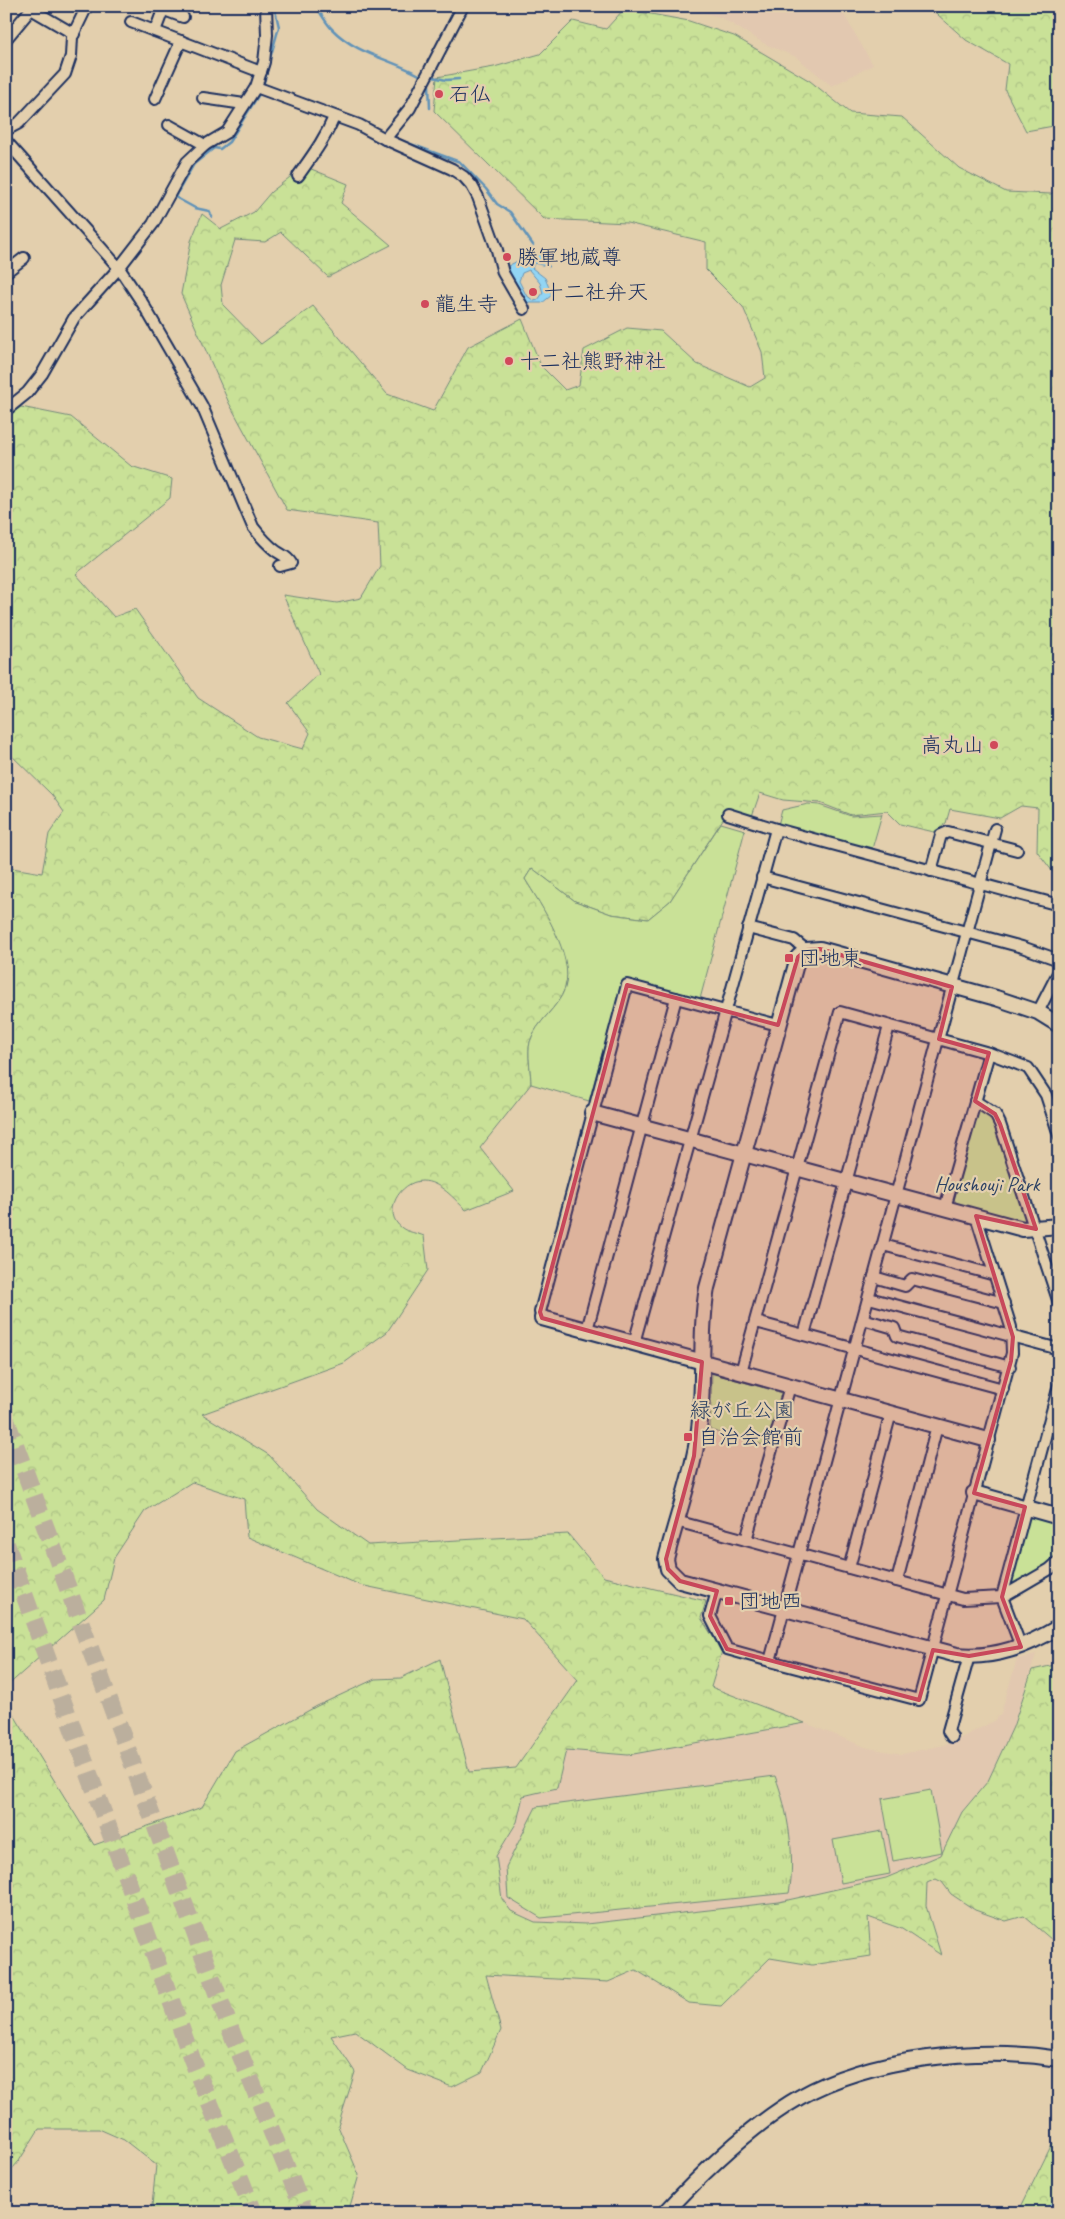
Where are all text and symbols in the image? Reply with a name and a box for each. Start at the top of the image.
place label: 石仏 [449,81,491,107]
marker: 石仏 [433,88,445,100]
place label: 勝軍地蔵尊 [517,244,622,270]
marker: 勝軍地蔵尊 [501,251,513,263]
place label: 十二社弁天 [543,279,648,305]
marker: 十二社弁天 [527,286,539,298]
place label: 龍生寺 [435,291,498,317]
marker: 龍生寺 [419,298,431,310]
place label: 十二社熊野神社 [519,348,666,374]
marker: 十二社熊野神社 [503,355,515,367]
place label: 高丸山 [921,732,984,758]
marker: 高丸山 [988,739,1000,751]
place label: 団地東 [799,945,862,971]
marker: 団地東 [783,952,795,964]
park label: Houshouji Park [935,1171,1041,1197]
park label: 緑が丘公園 [690,1397,795,1423]
place label: 自治会館前 [698,1424,803,1450]
marker: 自治会館前 [682,1431,694,1443]
place label: 団地西 [739,1588,802,1614]
marker: 団地西 [723,1595,735,1607]

